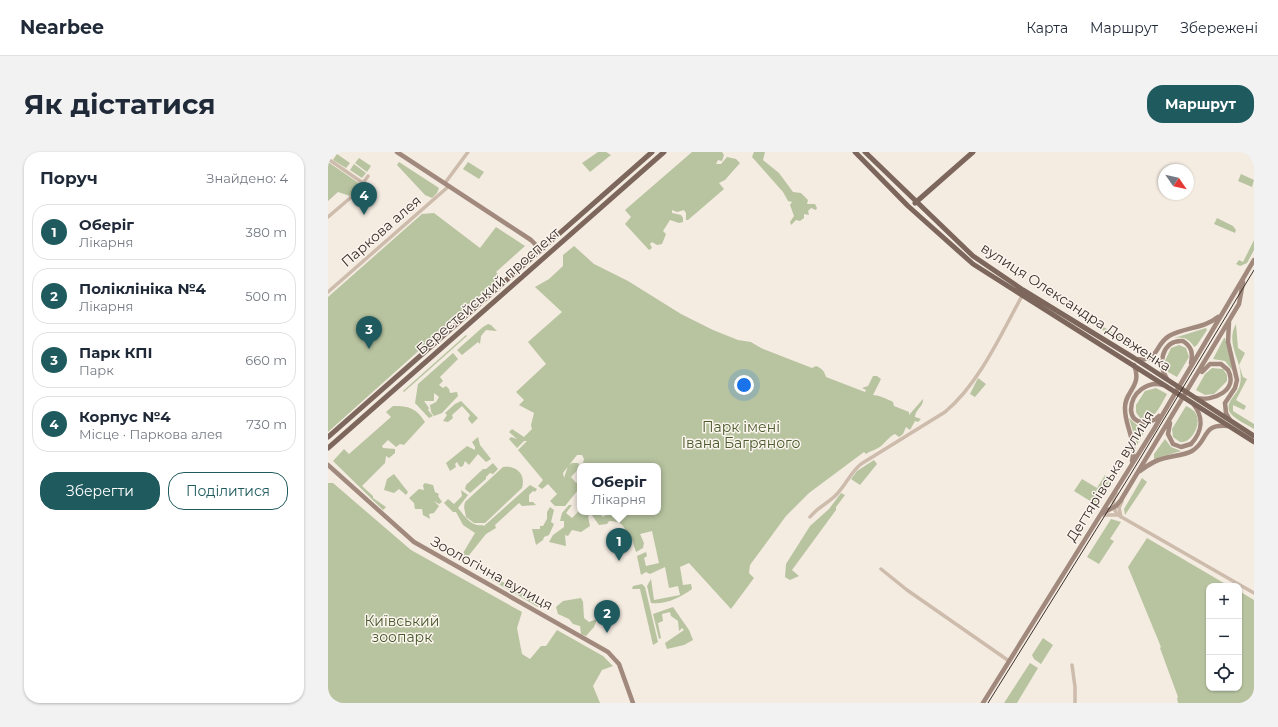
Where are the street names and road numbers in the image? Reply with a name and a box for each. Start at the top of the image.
street label: Паркова алея [337,191,425,271]
street label: Берестейський проспект [412,223,564,358]
street label: вулиця Олександра Довженка [978,239,1174,375]
street label: Дегтярівська вулиця [1062,407,1158,545]
street label: Зоологічна вулиця [428,532,556,614]

